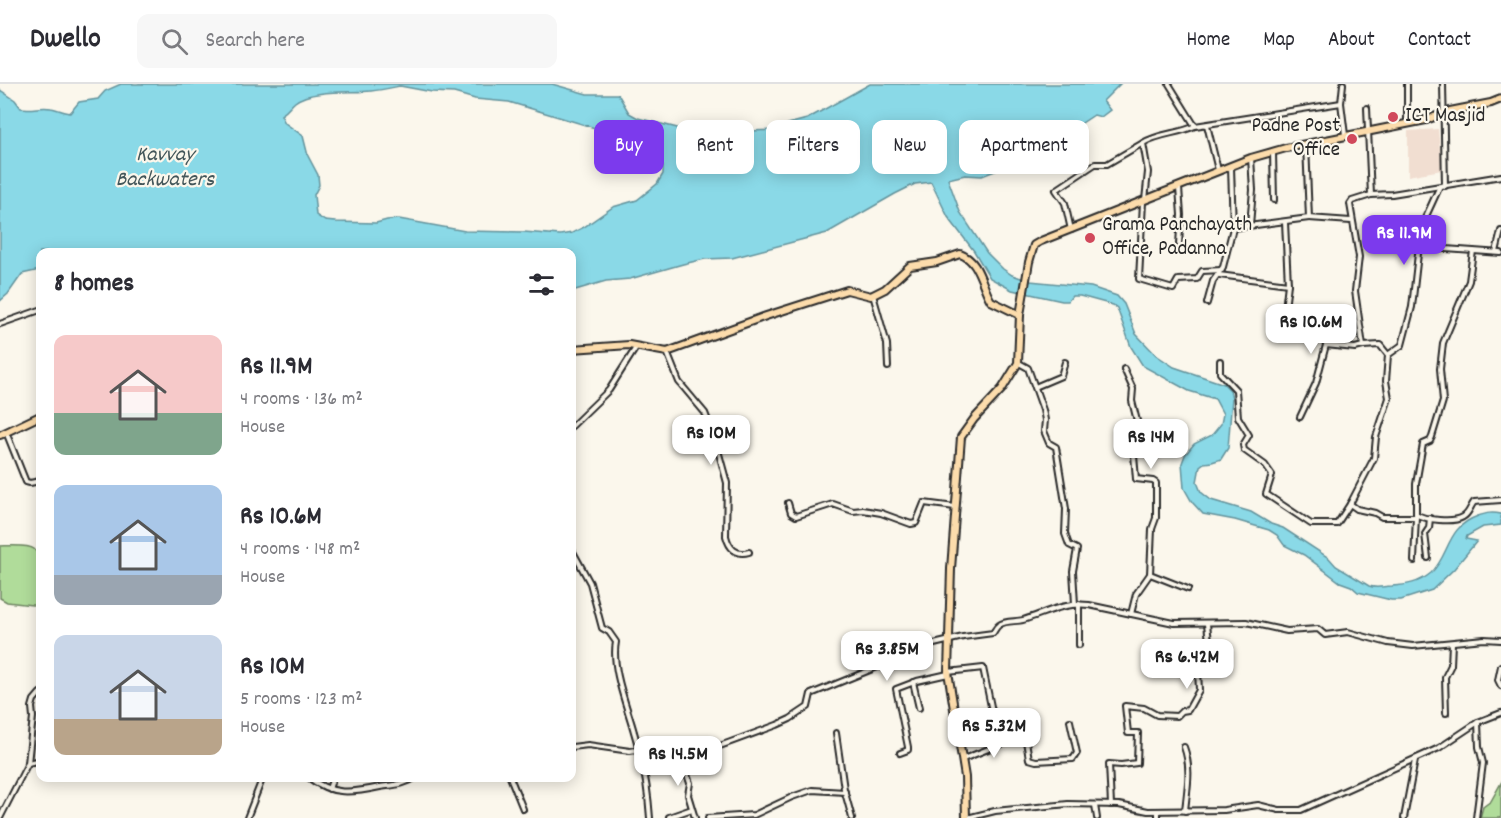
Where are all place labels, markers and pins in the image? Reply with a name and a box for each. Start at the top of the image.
place label: ICT Masjid [1405,102,1485,132]
marker: ICT Masjid [1386,110,1400,124]
place label: Padne Post Office [1252,112,1340,166]
marker: Padne Post Office [1345,132,1359,146]
place label: Grama Panchayath Office, Padanna [1102,211,1252,265]
pin: Rs 11.9M [1342,215,1466,266]
marker: Grama Panchayath Office, Padanna [1083,231,1097,245]
pin: Rs 10.6M [1249,304,1373,355]
pin: Rs 10M [662,415,760,466]
pin: Rs 14M [1102,419,1200,470]
pin: Rs 3.85M [825,631,949,682]
pin: Rs 6.42M [1125,639,1249,690]
pin: Rs 5.32M [932,708,1056,759]
pin: Rs 14.5M [616,736,740,787]

